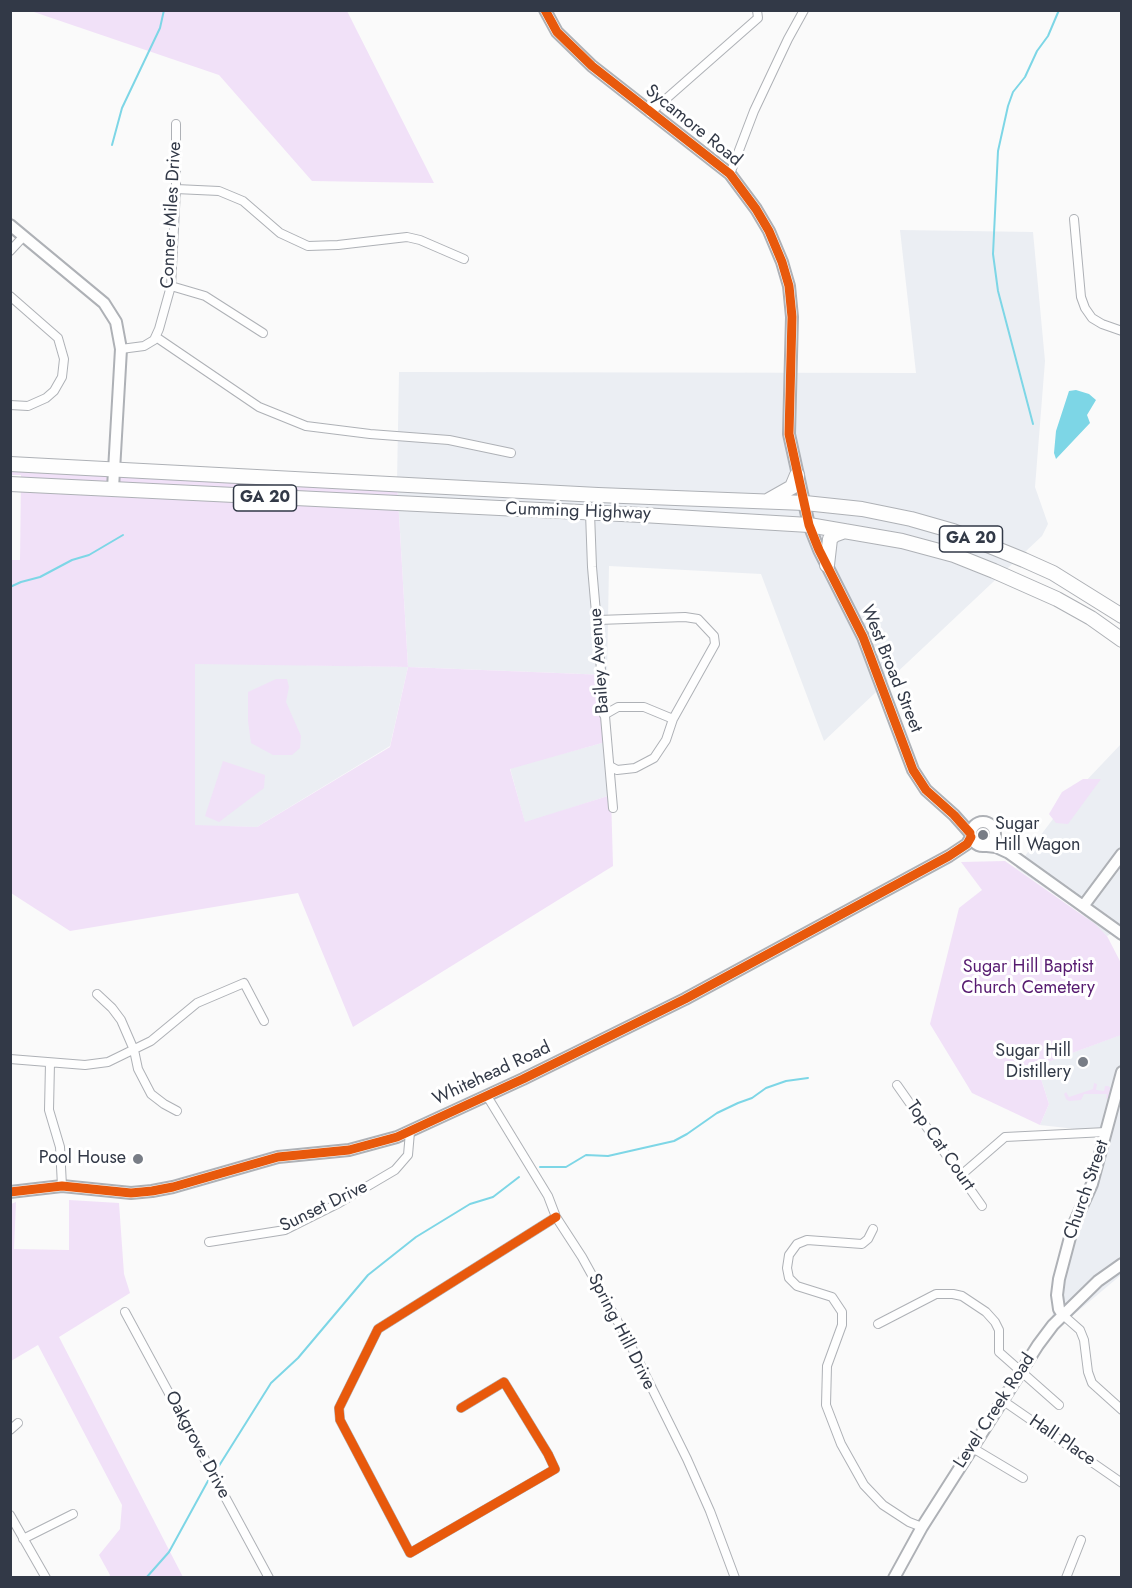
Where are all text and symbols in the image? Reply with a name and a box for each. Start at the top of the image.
street label: Sycamore Road [640,80,746,172]
street label: Conner Miles Drive [157,141,187,289]
road number: GA 20 [234,485,296,511]
street label: Cumming Highway [505,499,651,525]
road number: GA 20 [940,526,1002,552]
street label: West Broad Street [856,602,926,736]
street label: Bailey Avenue [586,607,614,715]
place label: Sugar Hill Wagon [995,814,1080,856]
marker: Sugar Hill Wagon [976,828,990,842]
park label: Sugar Hill Baptist Church Cemetery [961,957,1095,1000]
street label: Whitehead Road [430,1037,554,1111]
place label: Sugar Hill Distillery [995,1041,1071,1084]
marker: Sugar Hill Distillery [1076,1055,1090,1069]
street label: Top Cat Court [901,1097,979,1195]
street label: Church Street [1060,1138,1114,1242]
place label: Pool House [39,1148,126,1170]
marker: Pool House [131,1152,145,1166]
street label: Sunset Drive [277,1176,371,1238]
street label: Spring Hill Drive [582,1270,660,1394]
street label: Level Creek Road [950,1350,1040,1472]
street label: Oakgrove Drive [160,1388,234,1502]
street label: Hall Place [1025,1411,1099,1471]

